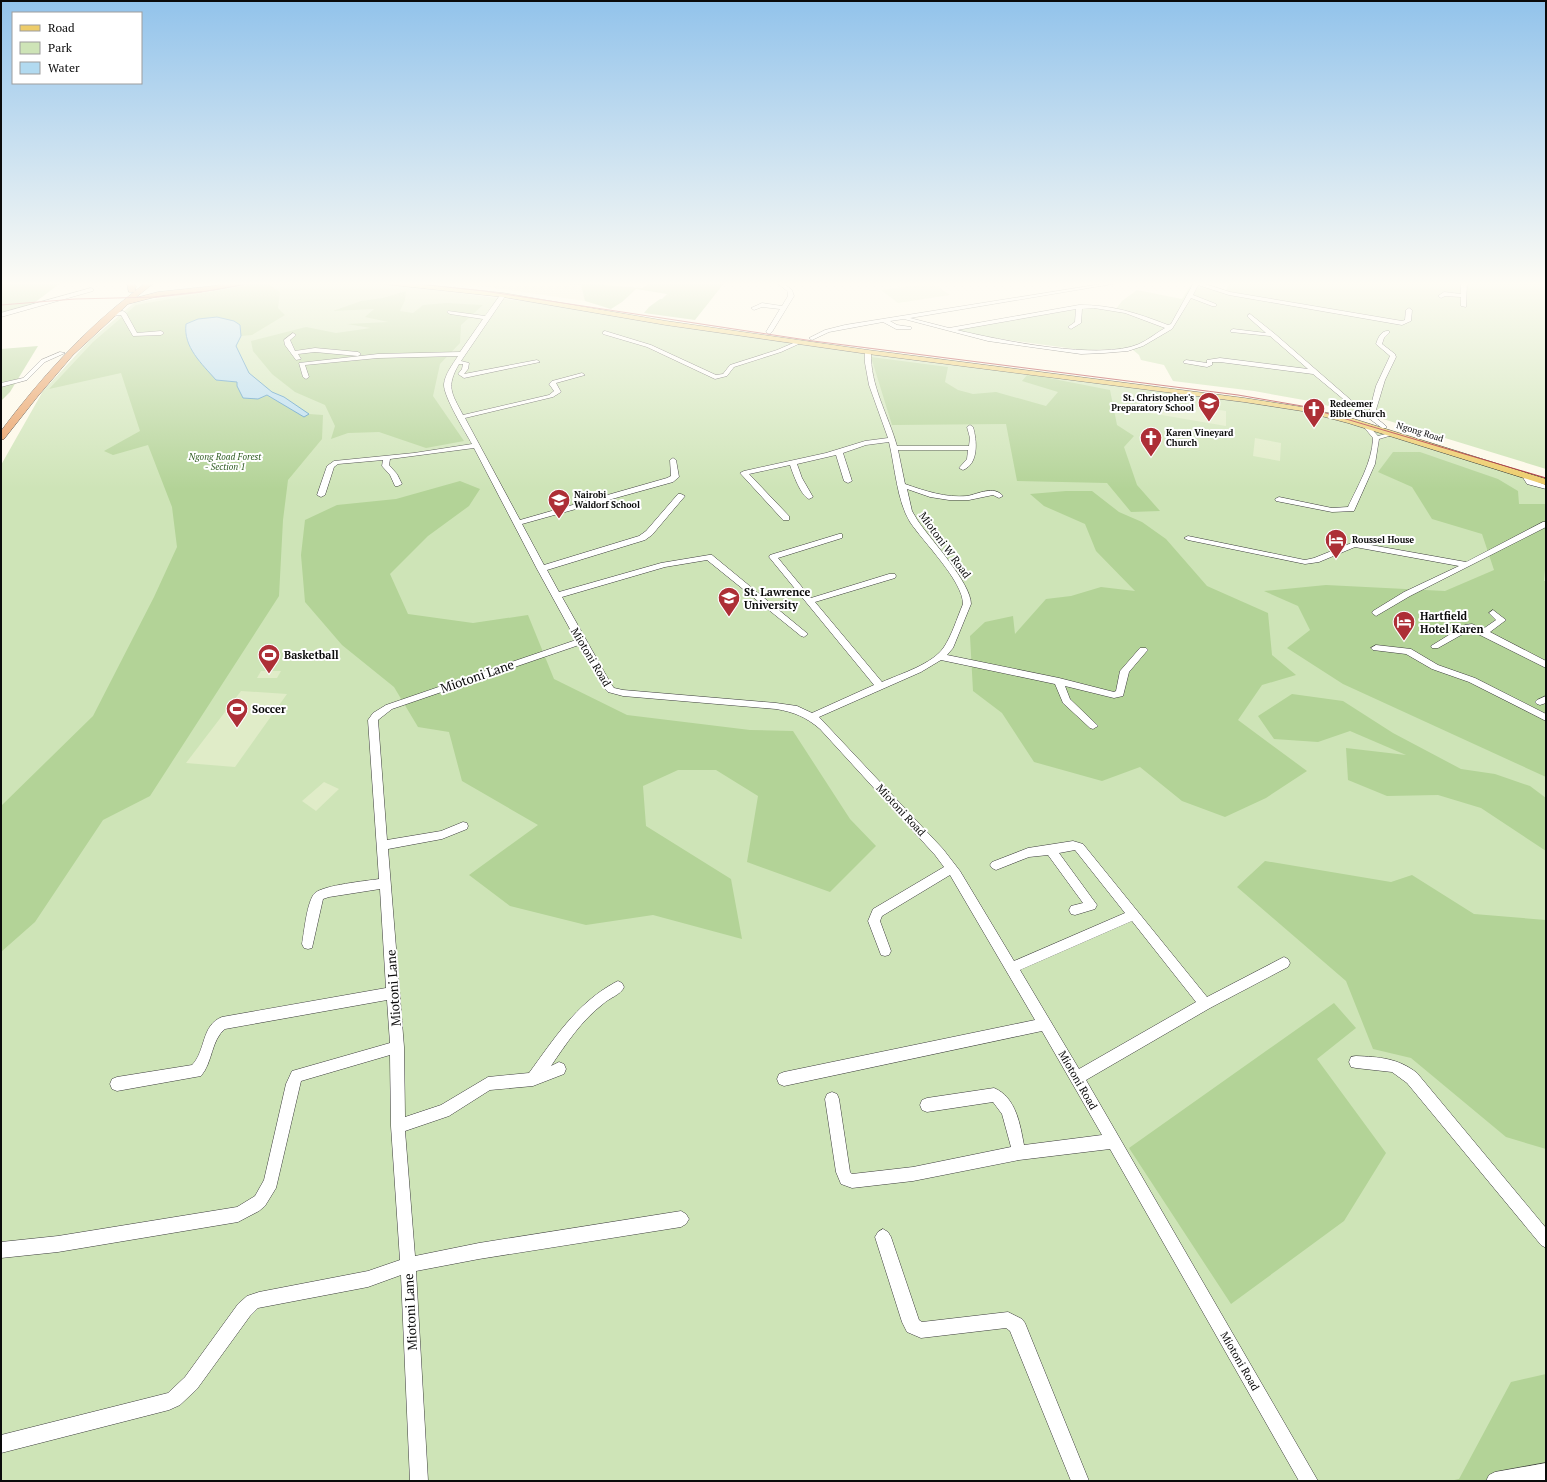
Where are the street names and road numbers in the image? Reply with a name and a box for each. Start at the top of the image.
street label: Ngong Road [1395,419,1445,445]
street label: Miotoni W Road [916,509,974,581]
street label: Miotoni Road [568,625,614,689]
street label: Miotoni Lane [438,655,516,697]
street label: Miotoni Road [873,781,929,839]
street label: Miotoni Lane [381,949,405,1027]
street label: Miotoni Road [1055,1048,1101,1112]
street label: Miotoni Lane [399,1273,421,1351]
street label: Miotoni Road [1217,1329,1263,1393]

